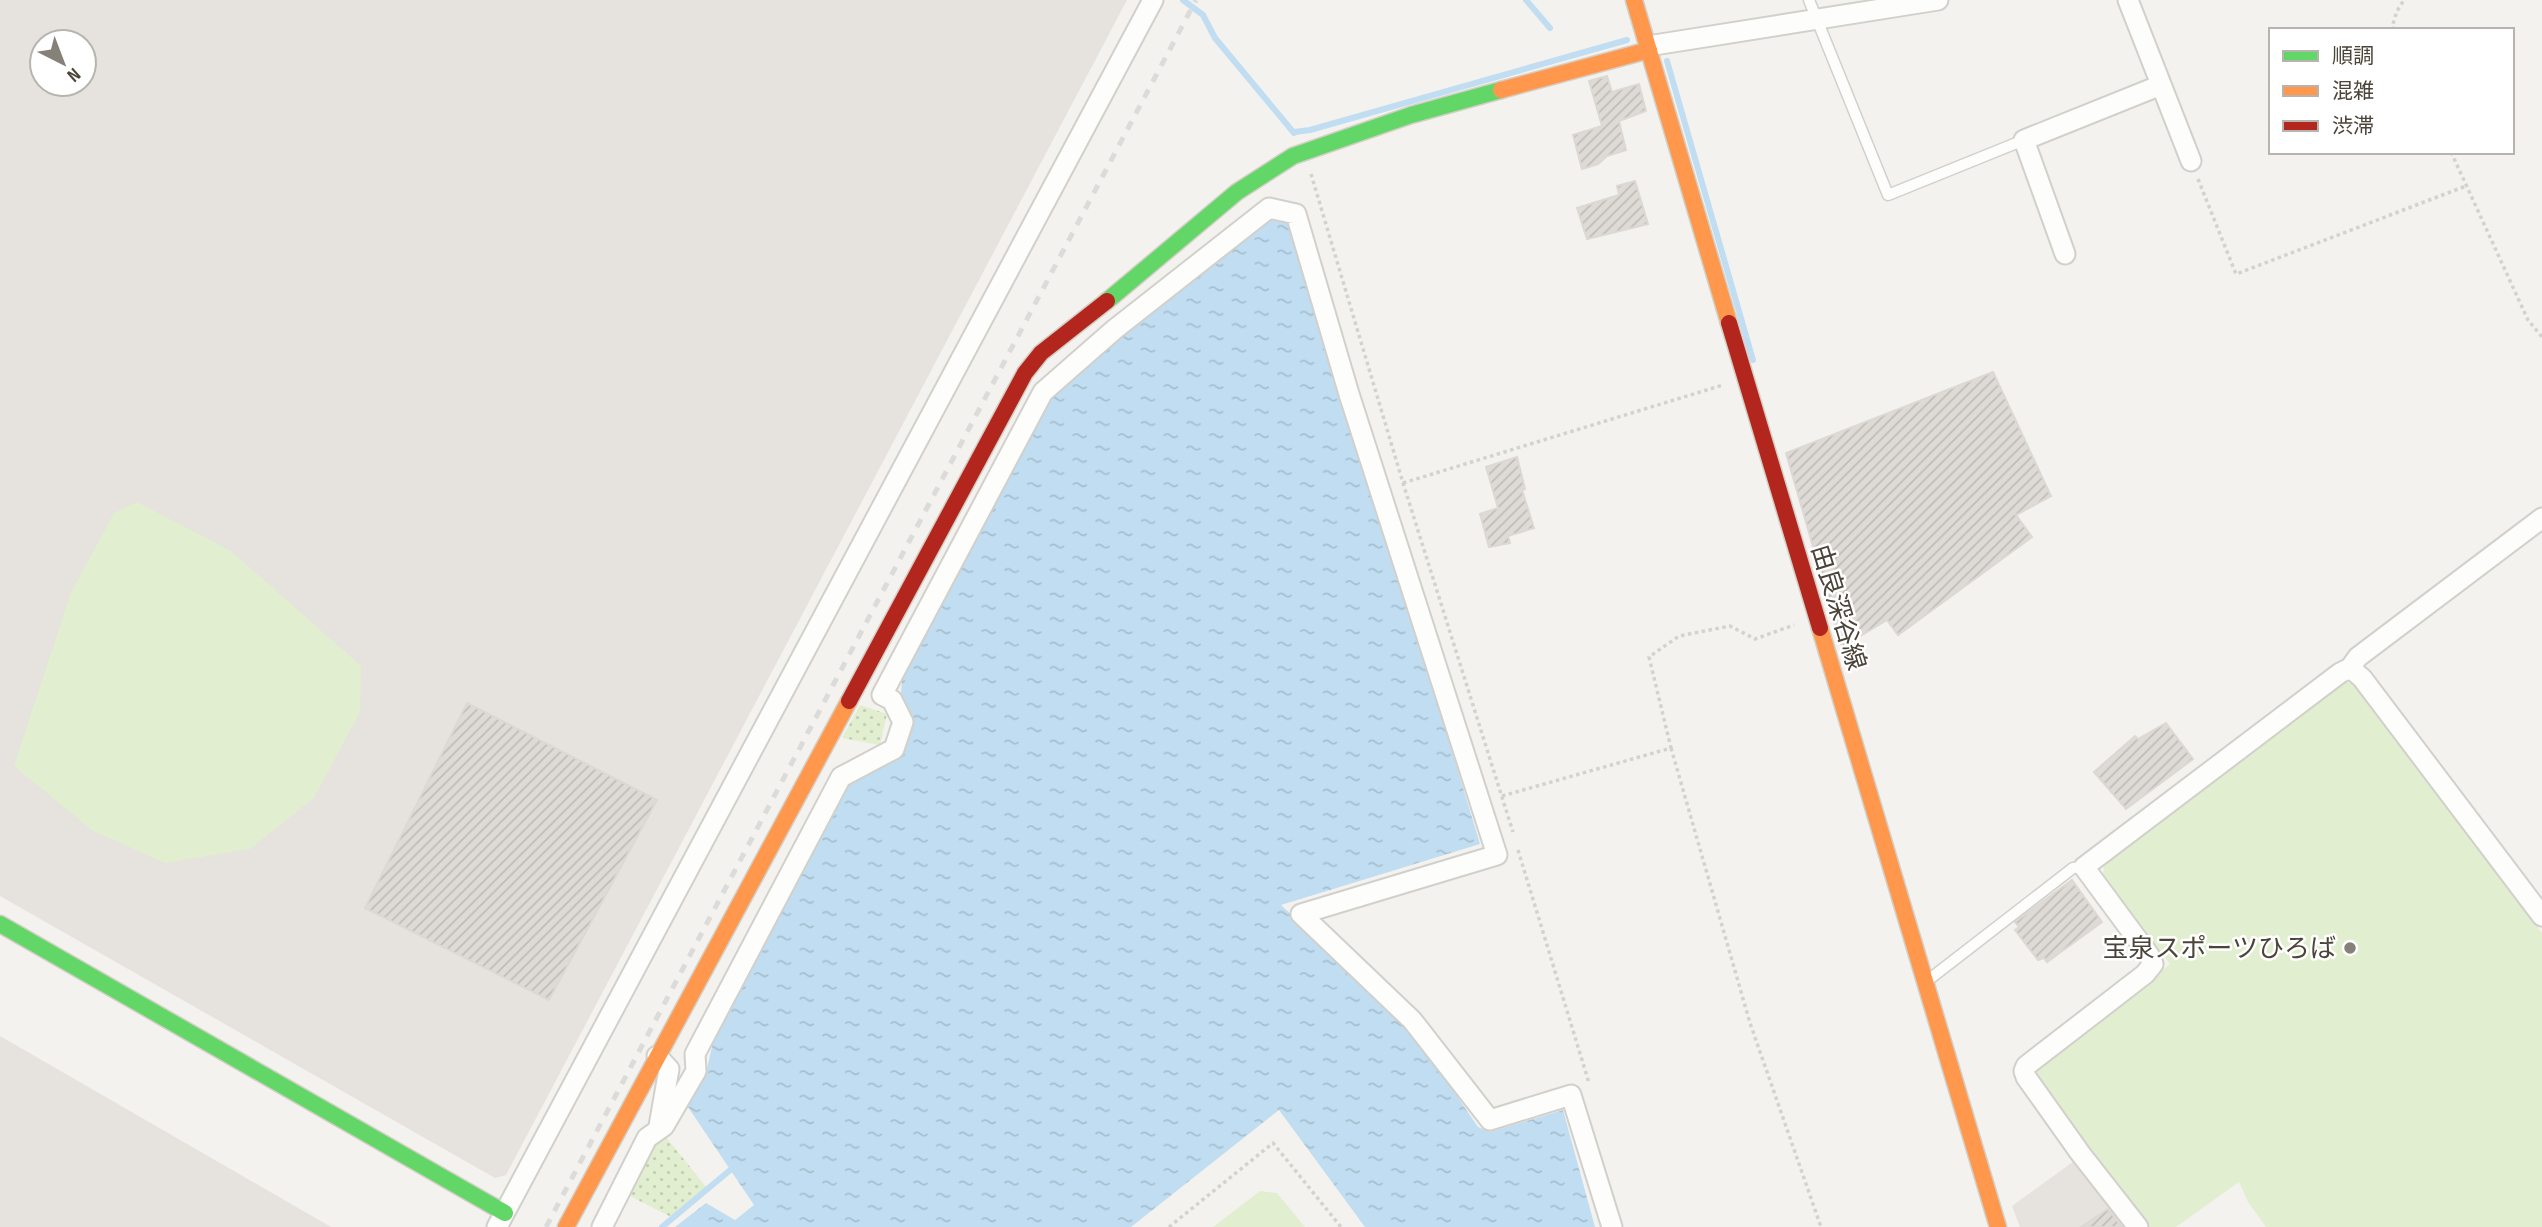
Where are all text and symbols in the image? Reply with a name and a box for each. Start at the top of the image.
north arrow [28,28,98,98]
legend [2269,28,2514,154]
text: 順調 [2332,44,2374,69]
text: N [62,63,85,86]
text: 混雑 [2332,79,2374,104]
text: 渋滞 [2332,114,2374,139]
street label: 由良深谷線 [1804,541,1871,674]
place label: 宝泉スポーツひろば [2103,934,2336,965]
marker: 宝泉スポーツひろば [2342,940,2358,956]

